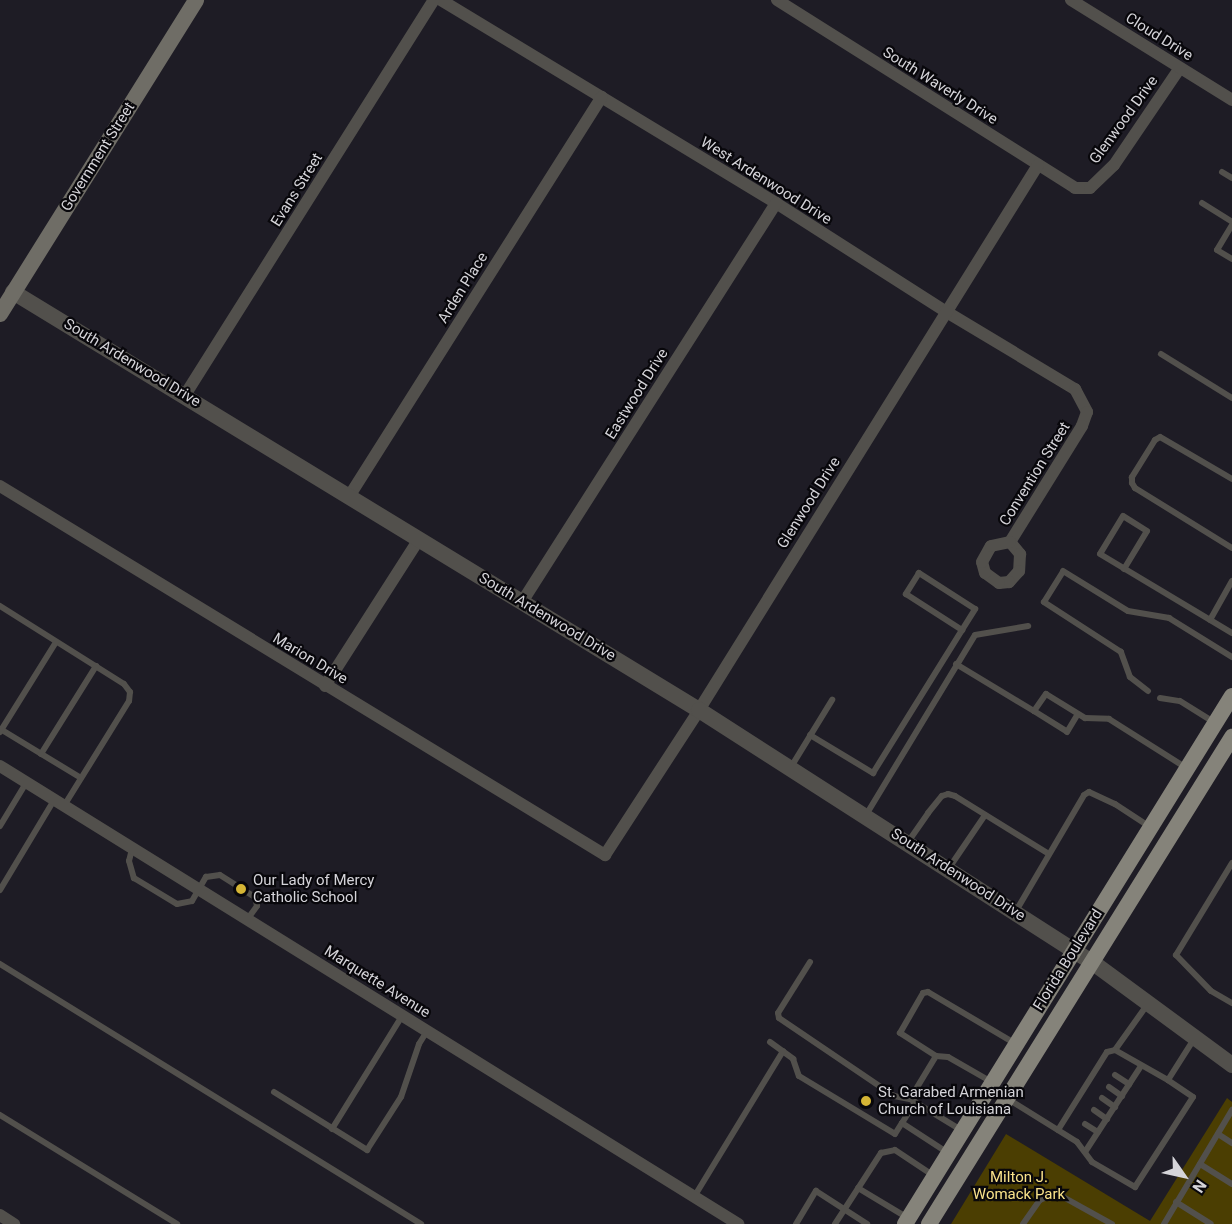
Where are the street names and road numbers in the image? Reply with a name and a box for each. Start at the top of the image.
street label: Cloud Drive [1122,9,1196,65]
street label: South Waverly Drive [879,43,1001,129]
street label: Glenwood Drive [1086,72,1162,168]
street label: Government Street [57,99,139,215]
street label: West Ardenwood Drive [697,133,835,229]
street label: Evans Street [267,150,327,230]
street label: Arden Place [434,249,492,327]
street label: South Ardenwood Drive [60,315,204,411]
street label: Eastwood Drive [602,345,672,443]
street label: Convention Street [996,419,1074,529]
street label: Glenwood Drive [774,454,844,552]
street label: South Ardenwood Drive [475,569,619,665]
street label: Marion Drive [269,630,351,688]
street label: South Ardenwood Drive [888,825,1028,925]
street label: Florida Boulevard [1030,906,1106,1014]
street label: Marquette Avenue [321,942,433,1022]

